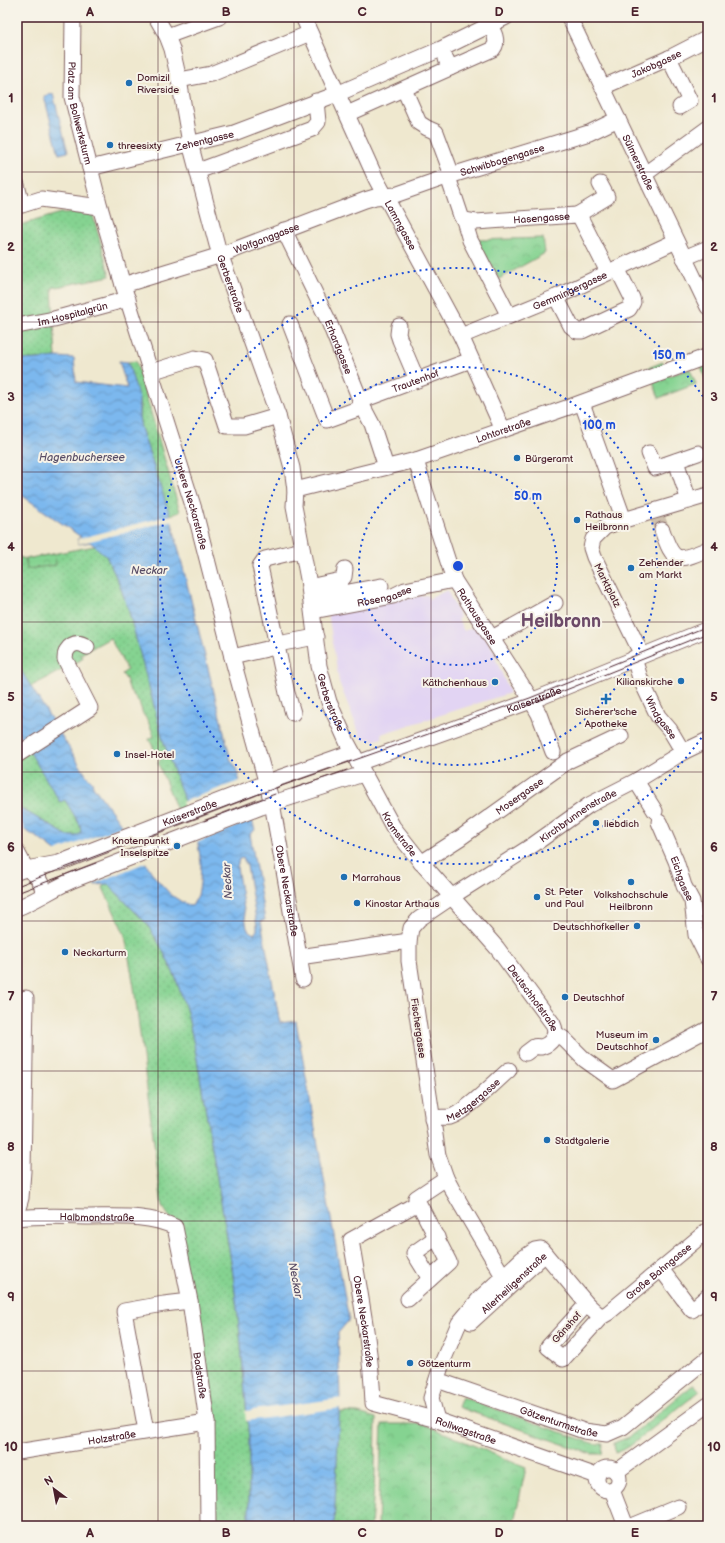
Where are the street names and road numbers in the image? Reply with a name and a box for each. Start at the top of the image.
street label: Jakobgasse [629,48,684,81]
street label: Platz am Bollwerksturm [65,61,94,166]
street label: Zehentgasse [174,128,235,154]
street label: Sülmerstraße [619,133,656,193]
street label: Schwibbogengasse [459,142,546,179]
street label: Lammgasse [382,198,418,253]
street label: Hasengasse [513,210,570,226]
street label: Wolfganggasse [232,221,301,257]
street label: Gerberstraße [214,253,246,315]
street label: Gemmingergasse [531,269,609,313]
street label: Im Hospitalgrün [37,300,109,329]
street label: Erhardgasse [322,318,354,376]
street label: Trautenhof [391,367,441,396]
street label: Lohtorstraße [474,416,533,446]
street label: Untere Neckarstraße [171,457,209,551]
street label: Marktplatz [591,562,623,610]
street label: Rosengasse [356,584,413,610]
street label: Rathausgasse [454,586,499,647]
street label: Gerberstraße [314,672,346,733]
street label: Kaiserstraße [505,684,563,716]
street label: Windgasse [642,694,679,742]
street label: Mosergasse [493,775,546,818]
street label: Kirchbrunnenstraße [538,787,619,845]
street label: Kaiserstraße [161,797,219,829]
street label: Kramstraße [379,810,419,859]
street label: Obere Neckarstraße [272,844,300,938]
street label: Eichgasse [668,854,696,903]
street label: Deutschhofstraße [504,962,560,1033]
street label: Fischergasse [408,997,428,1059]
street label: Metzgergasse [445,1076,503,1125]
street label: Halbmondstraße [59,1211,135,1224]
street label: Große Bahngasse [624,1241,694,1303]
street label: Allerheiligenstraße [479,1250,550,1317]
street label: Obere Neckarstraße [350,1275,376,1368]
street label: Gänshof [550,1310,584,1346]
street label: Badstraße [190,1351,209,1400]
street label: Götzenturmstraße [518,1404,599,1440]
street label: Rollwagstraße [433,1415,498,1447]
street label: Holzstraße [87,1428,137,1448]

